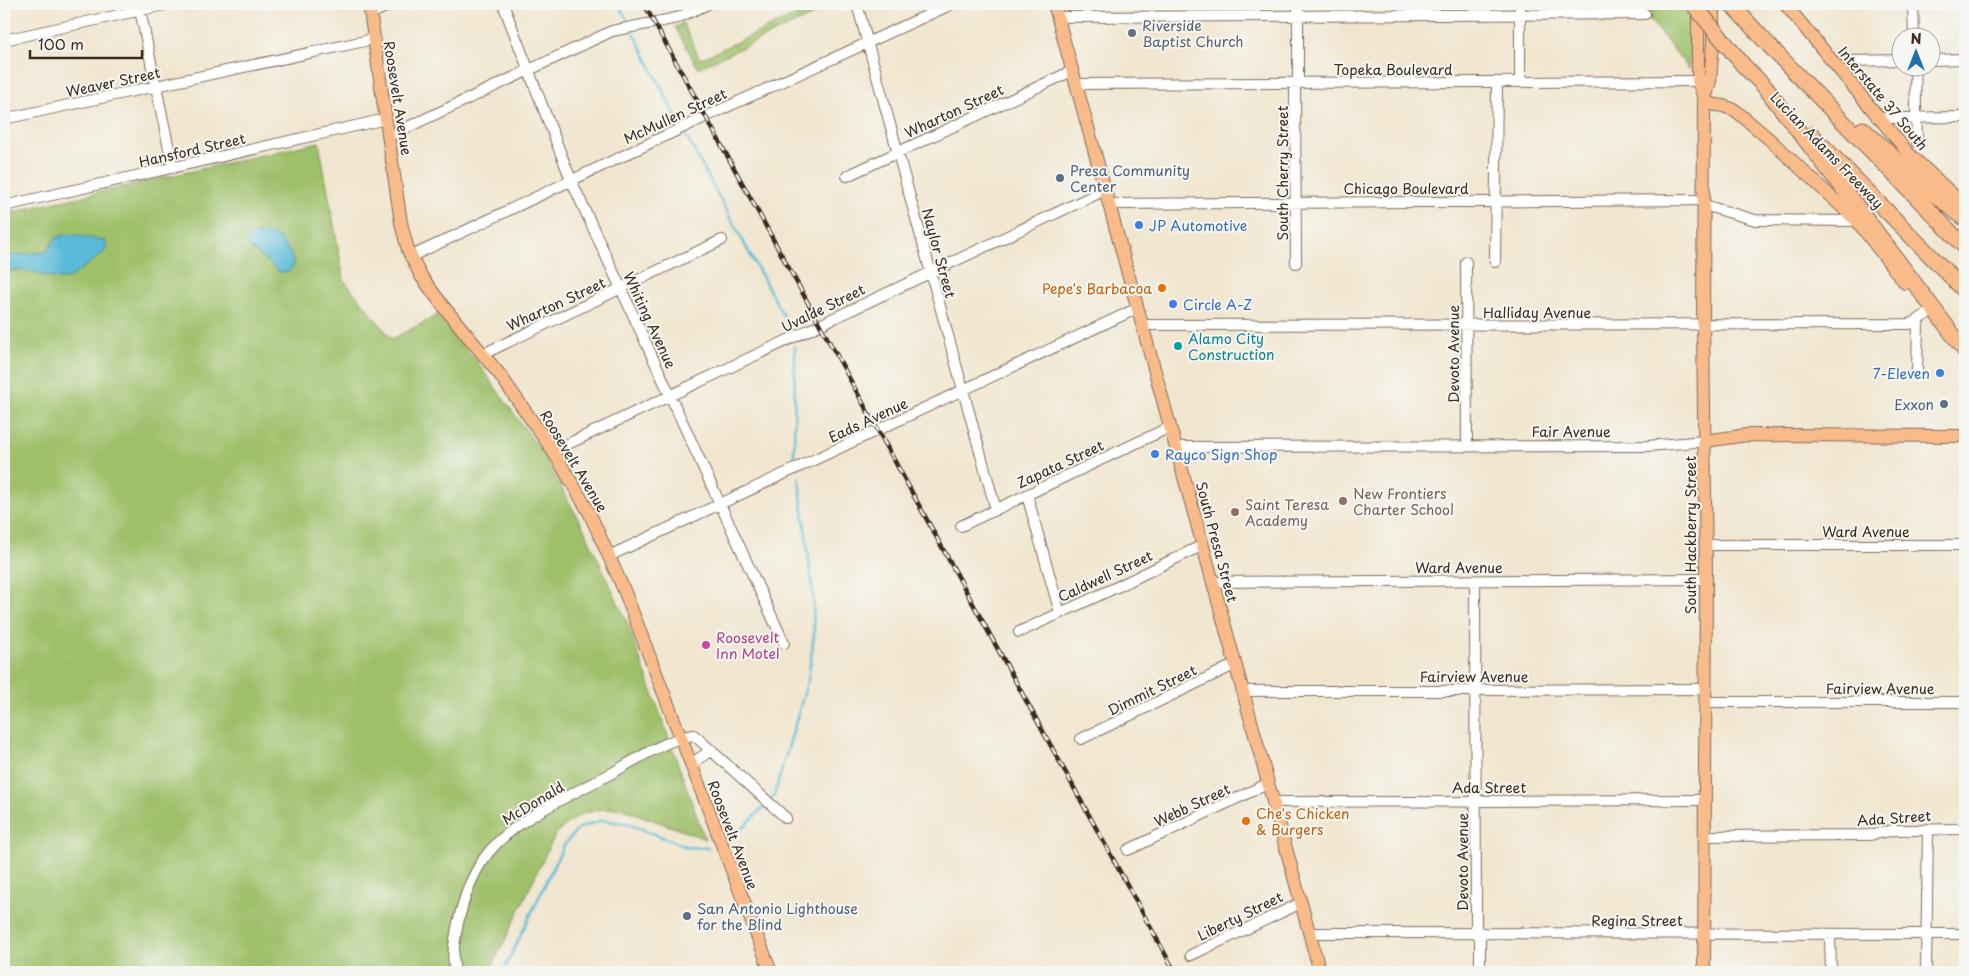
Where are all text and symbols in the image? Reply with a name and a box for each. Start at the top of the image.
place label: Riverside Baptist Church [1142,15,1243,52]
marker: Riverside Baptist Church [1126,27,1138,39]
scale bar [30,28,142,60]
north arrow [1892,28,1942,78]
text: N [1910,28,1922,49]
text: 100 m [38,32,84,55]
street label: Roosevelt Avenue [379,39,417,157]
street label: Interstate 37 South [1833,41,1933,155]
street label: Topeka Boulevard [1333,59,1453,80]
street label: Weaver Street [64,62,162,102]
street label: Wharton Street [901,79,1007,143]
street label: McMullen Street [620,83,730,149]
street label: Lucian Adams Freeway [1766,87,1888,213]
street label: South Cherry Street [1272,105,1293,240]
street label: Hansford Street [137,127,248,172]
place label: Presa Community Center [1070,160,1190,197]
marker: Presa Community Center [1054,172,1066,184]
street label: Chicago Boulevard [1343,178,1469,199]
street label: Naylor Street [917,206,961,300]
place label: JP Automotive [1149,215,1247,236]
marker: JP Automotive [1133,219,1145,231]
street label: Whiting Avenue [618,268,682,372]
street label: Wharton Street [503,272,609,336]
place label: Pepe's Barbacoa [1042,278,1152,299]
street label: Uvalde Street [778,279,869,337]
marker: Pepe's Barbacoa [1156,282,1168,294]
place label: Circle A-Z [1183,294,1252,315]
marker: Circle A-Z [1167,298,1179,310]
street label: Halliday Avenue [1483,302,1591,323]
street label: Devoto Avenue [1443,305,1464,403]
place label: Alamo City Construction [1188,328,1274,365]
marker: Alamo City Construction [1172,340,1184,352]
place label: 7-Eleven [1873,363,1930,384]
marker: 7-Eleven [1934,367,1946,379]
street label: Eads Avenue [825,392,911,448]
place label: Exxon [1894,394,1934,415]
marker: Exxon [1938,398,1950,410]
street label: Roosevelt Avenue [535,406,613,516]
street label: Fair Avenue [1531,421,1611,442]
street label: Zapata Street [1013,435,1107,493]
place label: Rayco Sign Shop [1165,444,1277,465]
marker: Rayco Sign Shop [1149,448,1161,460]
street label: South Hackberry Street [1680,456,1701,614]
street label: South Presa Street [1191,479,1243,605]
place label: New Frontiers Charter School [1353,483,1454,520]
place label: Saint Teresa Academy [1245,494,1329,531]
marker: New Frontiers Charter School [1337,495,1349,507]
marker: Saint Teresa Academy [1229,506,1241,518]
street label: Ward Avenue [1822,521,1910,542]
street label: Caldwell Street [1054,545,1156,607]
street label: Ward Avenue [1415,557,1503,578]
place label: Roosevelt Inn Motel [716,627,780,664]
marker: Roosevelt Inn Motel [700,639,712,651]
street label: Dimmit Street [1104,659,1200,721]
street label: Fairview Avenue [1420,666,1529,687]
street label: Fairview Avenue [1826,678,1935,699]
street label: McDonald [498,776,568,830]
street label: Roosevelt Avenue [702,777,764,893]
street label: Ada Street [1452,777,1526,798]
street label: Webb Street [1150,778,1234,832]
place label: Che's Chicken & Burgers [1256,803,1350,840]
street label: Ada Street [1856,805,1932,831]
street label: Devoto Avenue [1452,813,1473,911]
marker: Che's Chicken & Burgers [1240,815,1252,827]
street label: Liberty Street [1194,886,1287,946]
place label: San Antonio Lighthouse for the Blind [697,898,858,935]
marker: San Antonio Lighthouse for the Blind [681,910,693,922]
street label: Regina Street [1591,910,1683,931]

